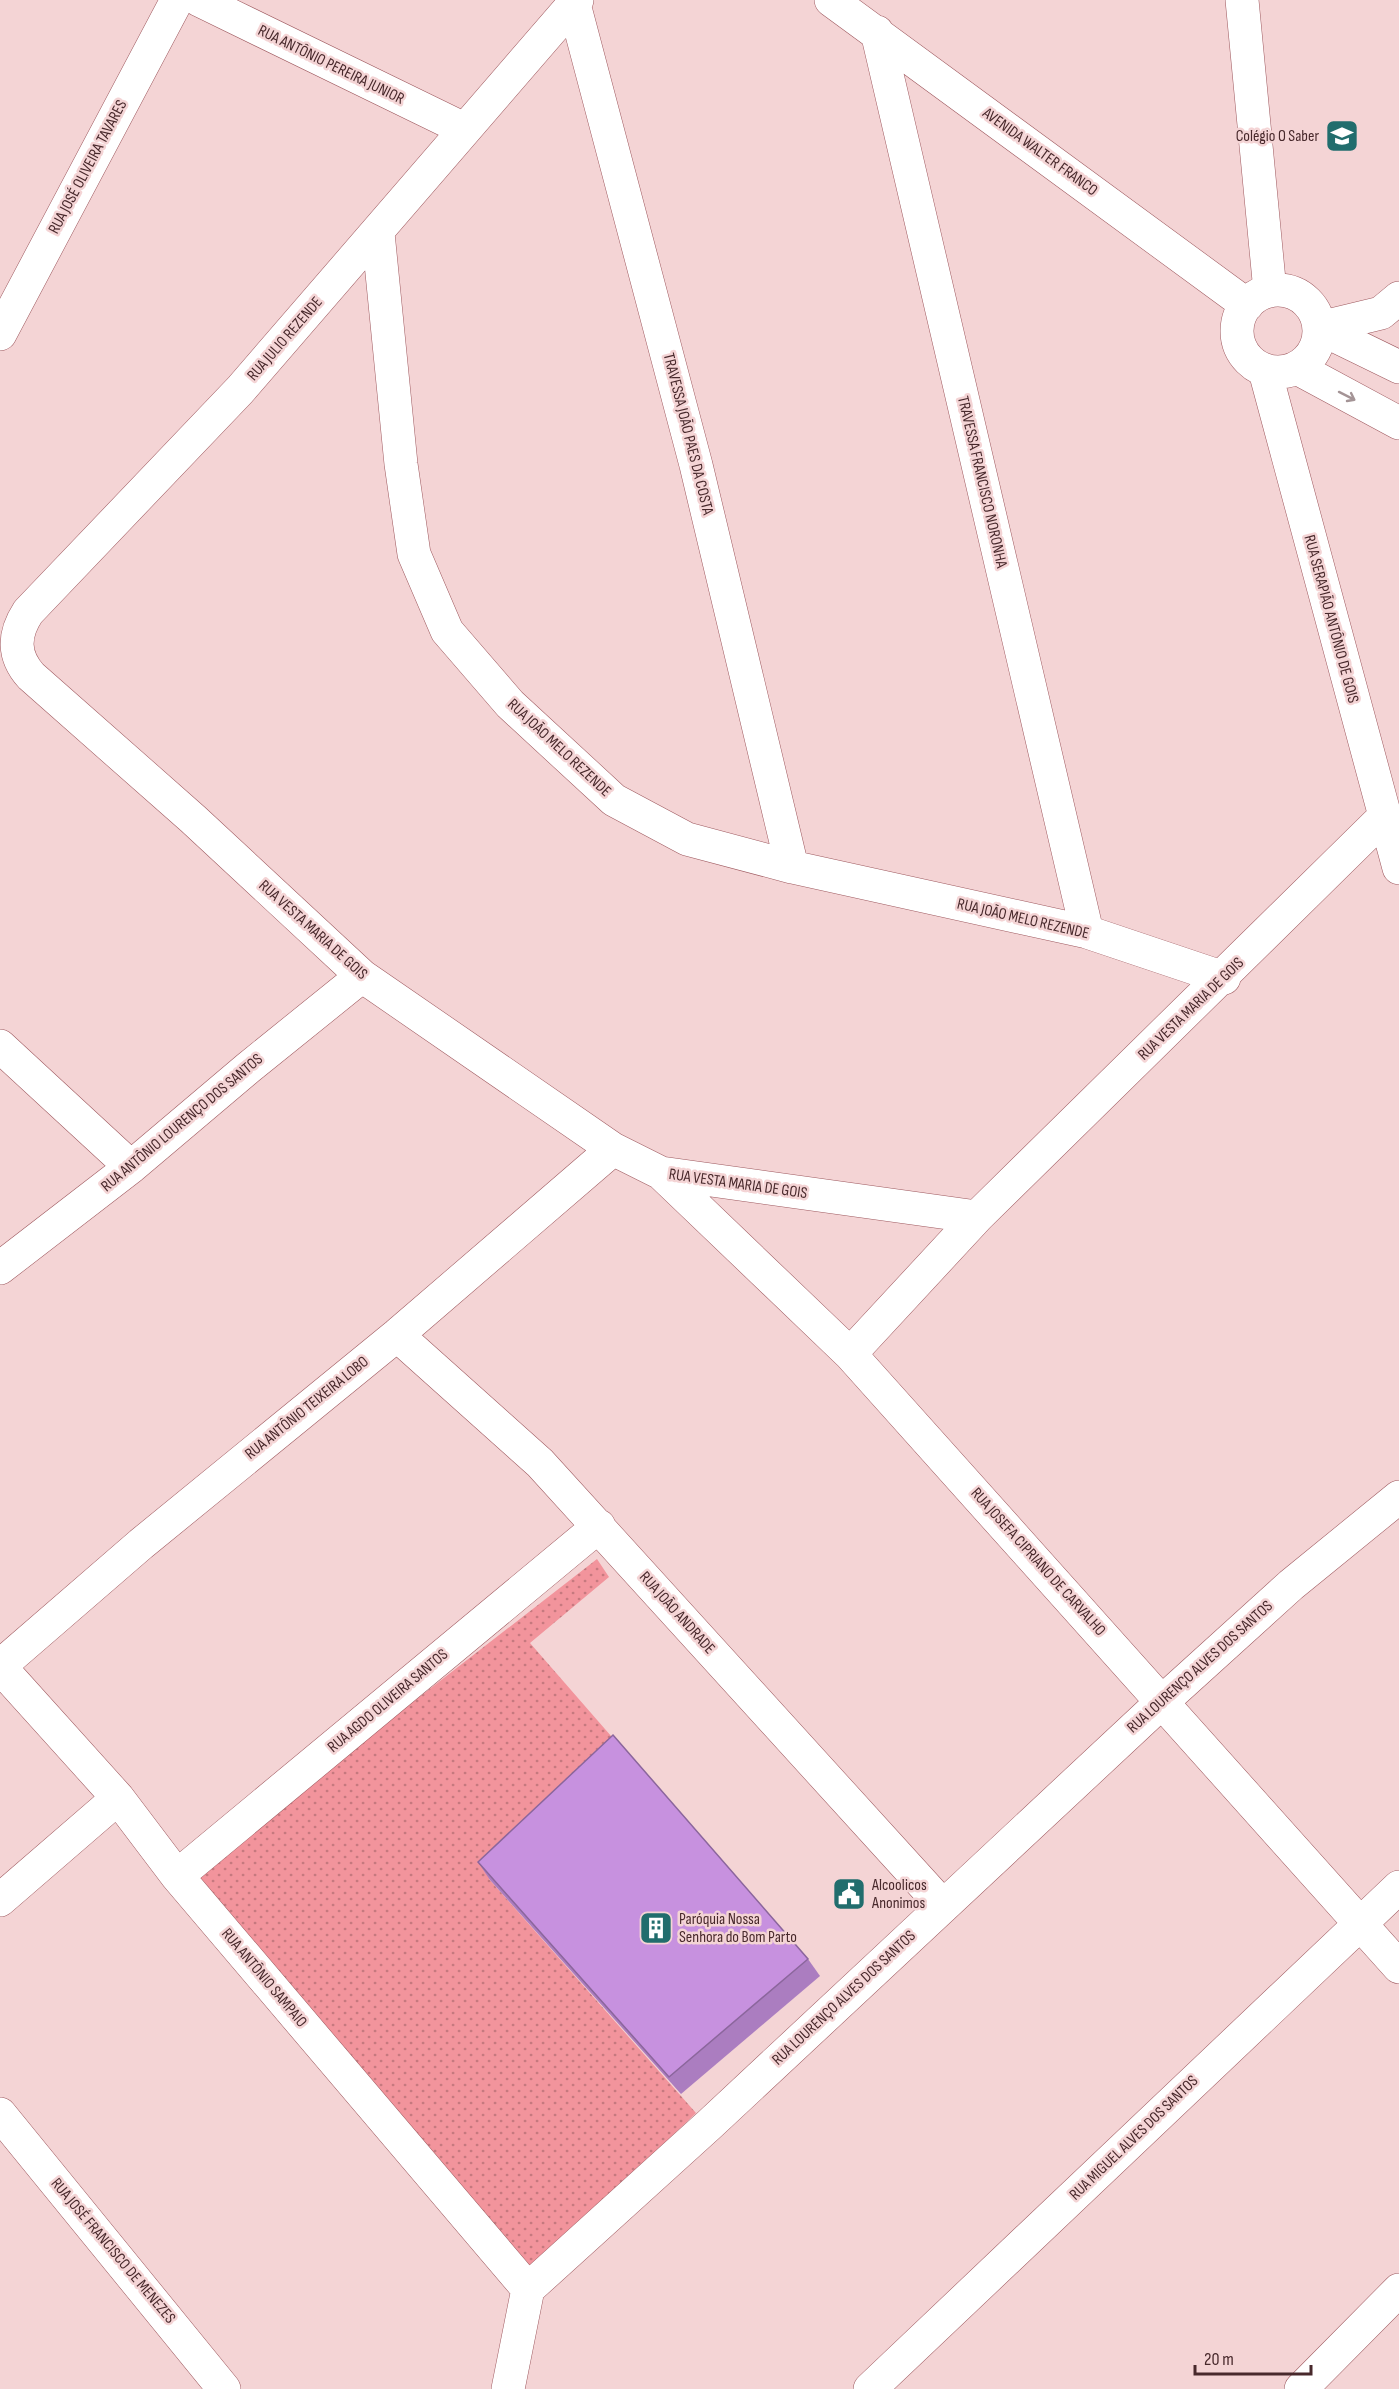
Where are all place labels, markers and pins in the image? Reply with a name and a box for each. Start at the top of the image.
school or university icon: Colégio O Saber [1324,118,1360,154]
place label: Colégio O Saber [1236,127,1319,146]
public building icon: Alcoolicos Anonimos [831,1876,867,1912]
place label: Alcoolicos Anonimos [871,1876,927,1913]
building icon: Paróquia Nossa Senhora do Bom Parto [638,1910,674,1946]
place label: Paróquia Nossa Senhora do Bom Parto [679,1910,797,1947]

